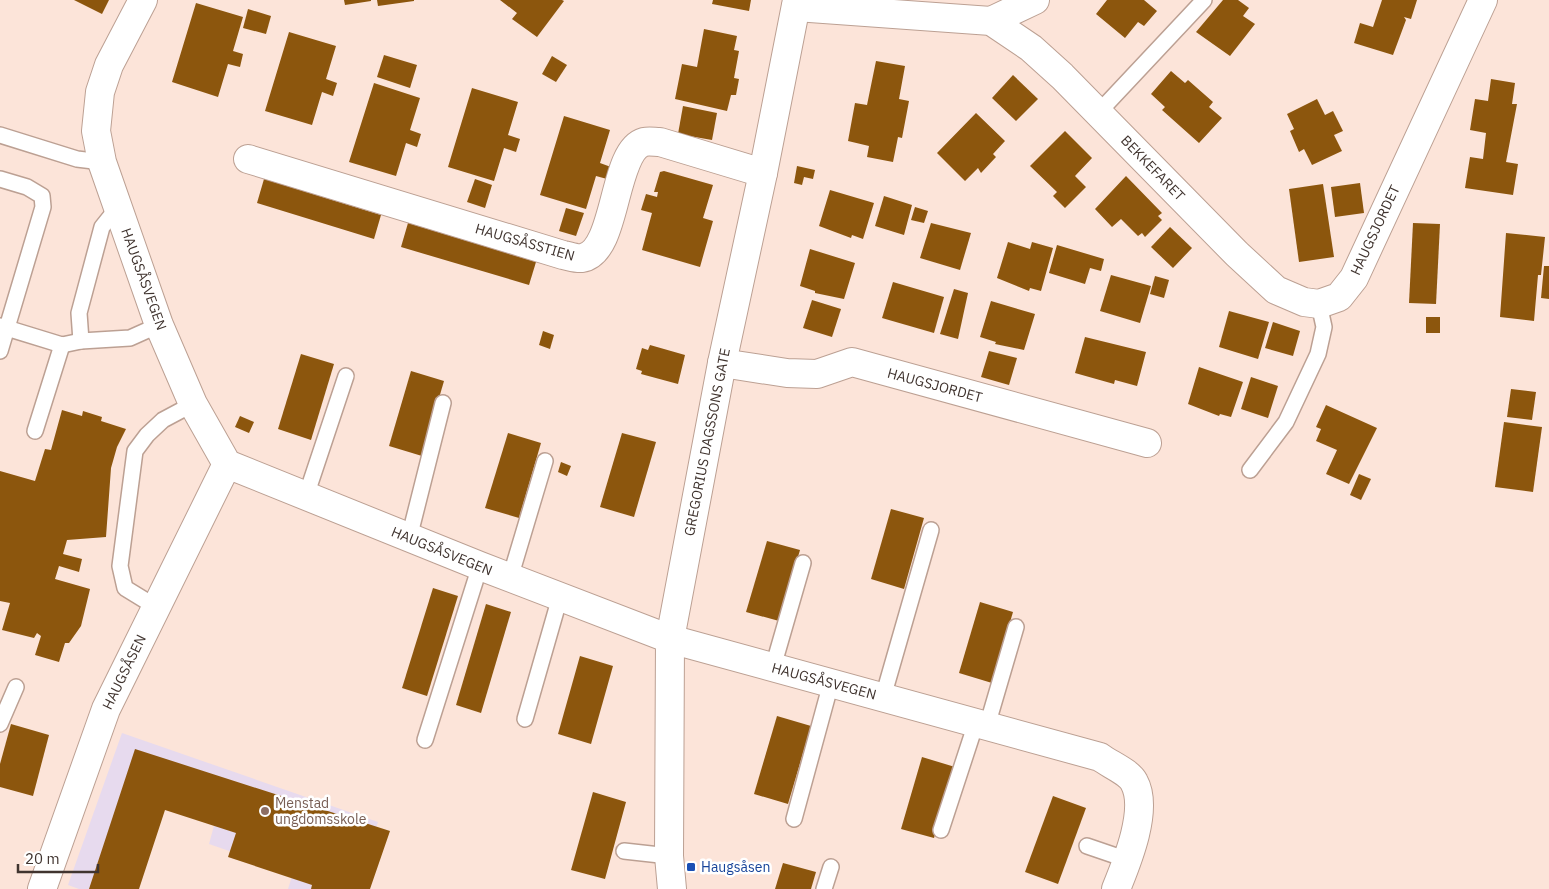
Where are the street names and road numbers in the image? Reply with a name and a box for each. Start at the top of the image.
street label: BEKKEFARET [1117,131,1189,205]
street label: HAUGSJORDET [1346,182,1404,278]
street label: HAUGSÅSSTIEN [473,218,577,265]
street label: HAUGSÅSVEGEN [117,225,172,333]
street label: GREGORIUS DAGSSONS GATE [680,347,734,537]
street label: HAUGSJORDET [886,364,984,406]
street label: HAUGSÅSVEGEN [389,522,496,580]
street label: HAUGSÅSEN [97,631,150,712]
street label: HAUGSÅSVEGEN [770,657,879,704]

